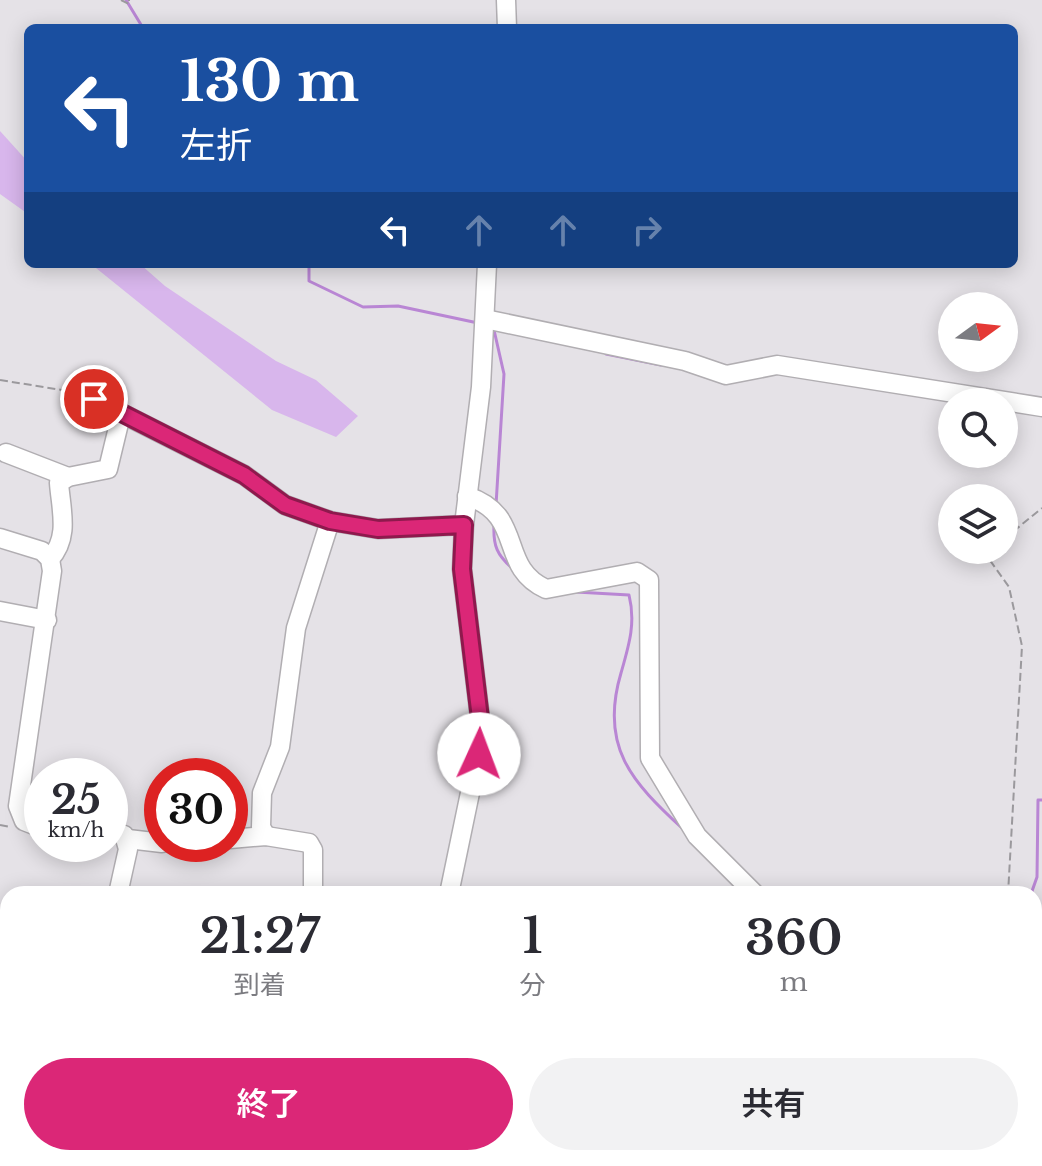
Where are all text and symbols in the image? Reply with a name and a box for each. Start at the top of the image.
text: 130 m [180,47,359,116]
icon: left [48,56,152,160]
text: 左折 [180,123,252,168]
icon: left [373,208,417,252]
icon: ahead [457,208,501,252]
icon: ahead [541,208,585,252]
icon: right [625,208,669,252]
north arrow [938,292,1018,372]
map controls [938,292,1018,564]
pin [60,365,128,433]
icon: arrive [72,377,116,421]
button: search [938,388,1018,468]
button: layers [938,484,1018,564]
position arrow [437,712,521,796]
speed limit sign: 30 [144,758,248,862]
text: 25 [51,775,101,825]
text: km/h [48,818,104,842]
text: 21:27 [199,906,320,966]
text: 1 [522,906,543,966]
text: 360 [745,908,843,968]
text: m [780,966,808,998]
text: 到着 [234,969,286,1001]
text: 分 [519,969,546,1001]
button: 終了 [24,1058,513,1150]
button: 共有 [529,1058,1018,1150]

